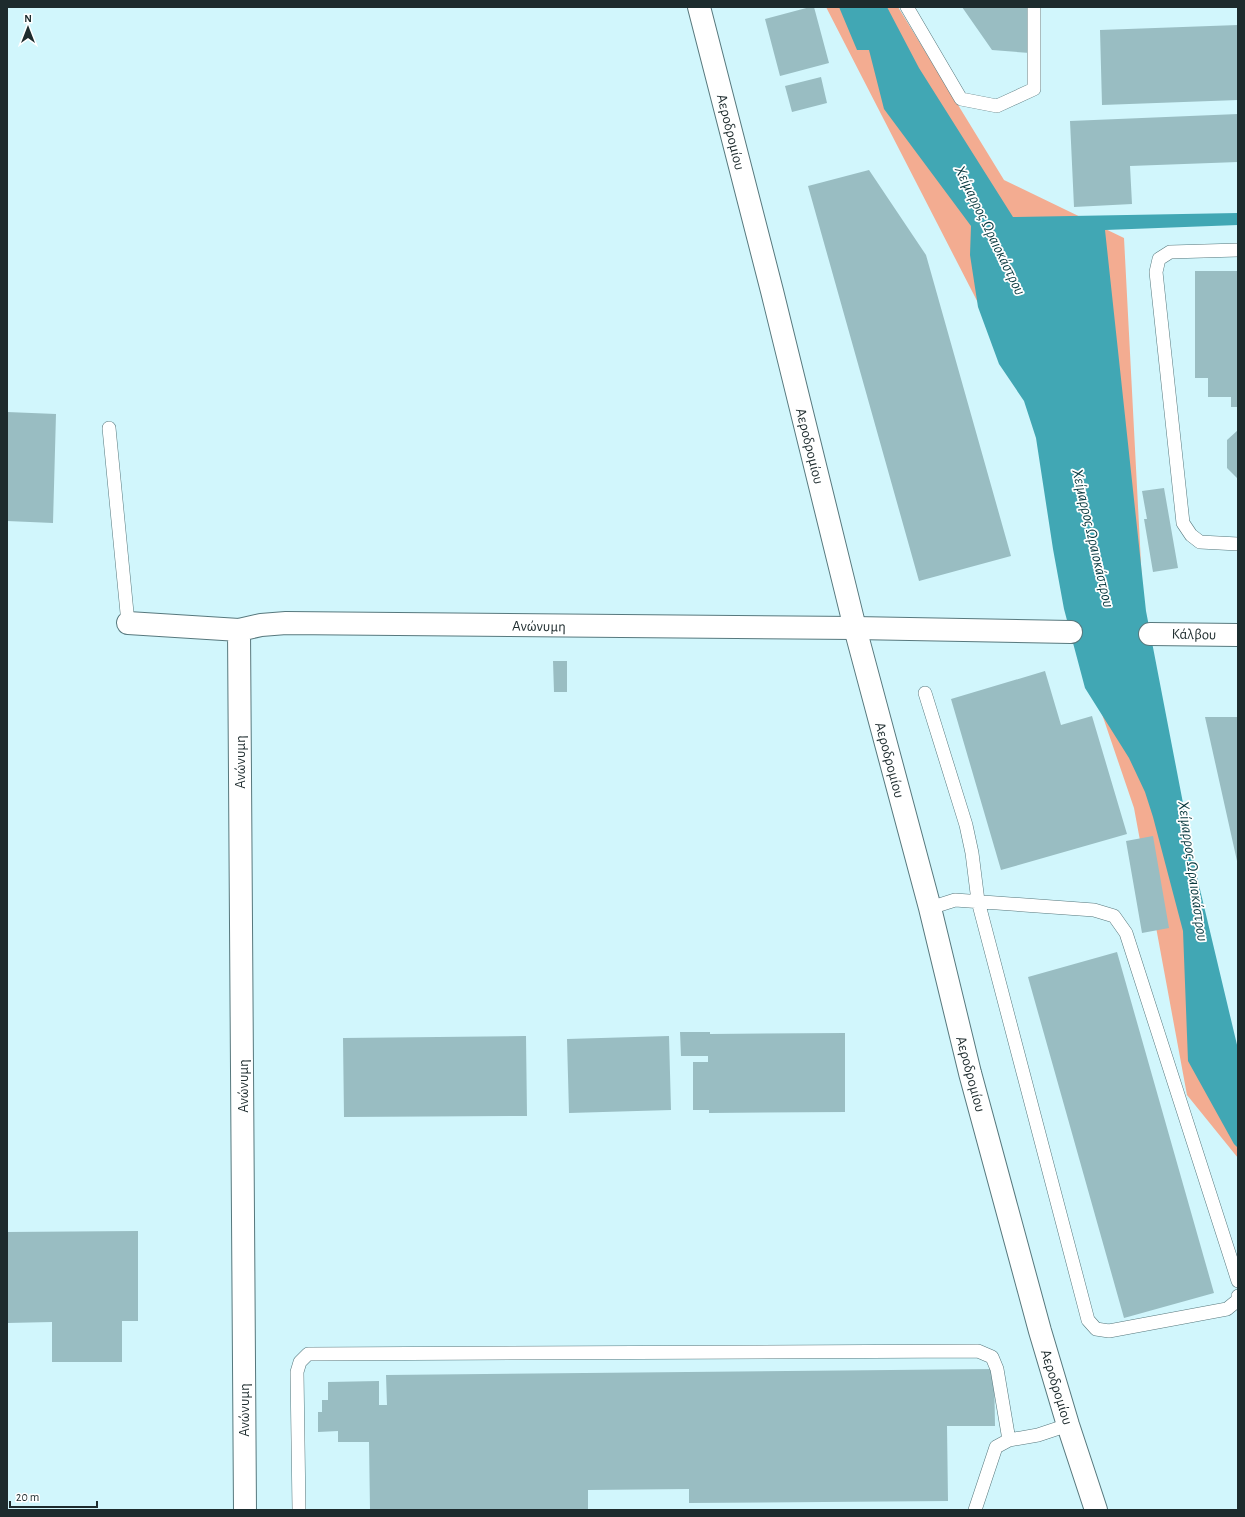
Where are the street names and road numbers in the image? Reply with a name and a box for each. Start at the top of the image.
street label: Αεροδρομίου [714,93,747,172]
street label: Αεροδρομίου [793,407,826,486]
street label: Ανώνυμη [512,619,566,634]
street label: Κάλβου [1172,627,1216,642]
street label: Αεροδρομίου [872,721,907,800]
street label: Ανώνυμη [233,735,248,789]
street label: Αεροδρομίου [953,1035,988,1114]
street label: Ανώνυμη [236,1059,251,1113]
street label: Αεροδρομίου [1038,1348,1075,1427]
street label: Ανώνυμη [237,1383,252,1437]

